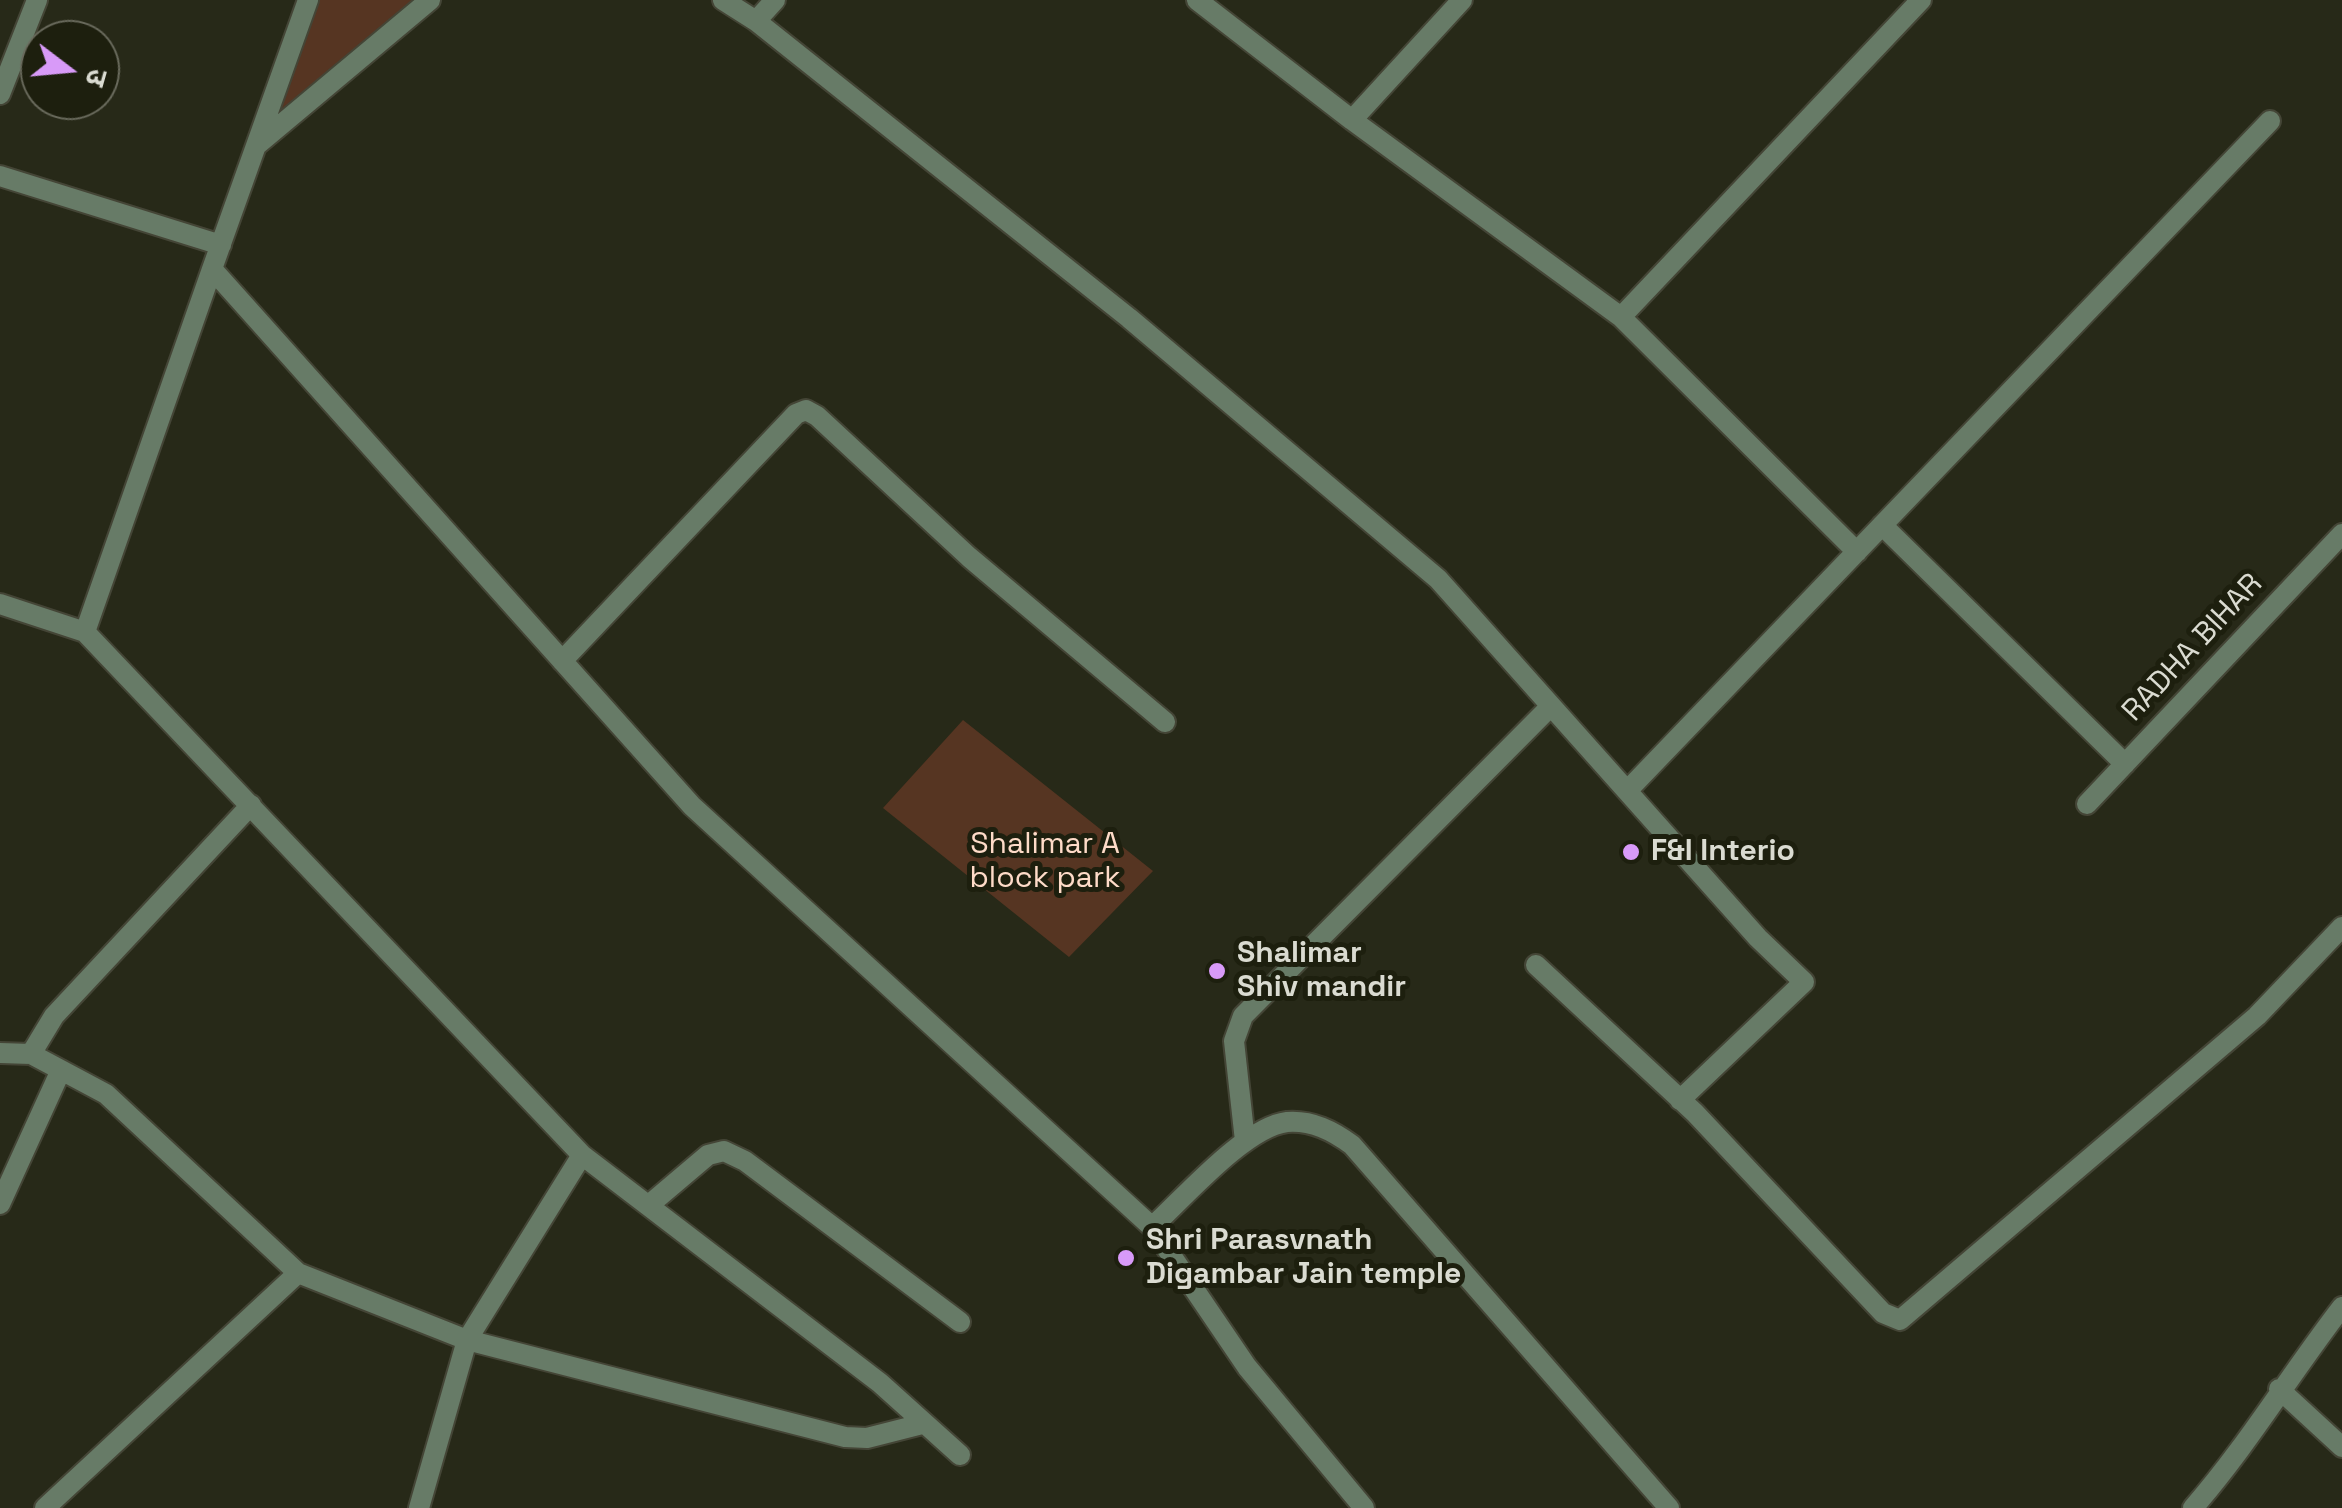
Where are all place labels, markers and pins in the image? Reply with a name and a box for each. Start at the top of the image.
place label: F&I Interio [1651,834,1795,870]
marker: F&I Interio [1620,841,1642,863]
place label: Shalimar Shiv mandir [1237,936,1406,1006]
marker: Shalimar Shiv mandir [1206,960,1228,982]
place label: Shri Parasvnath Digambar Jain temple [1146,1223,1461,1294]
marker: Shri Parasvnath Digambar Jain temple [1115,1247,1137,1269]

